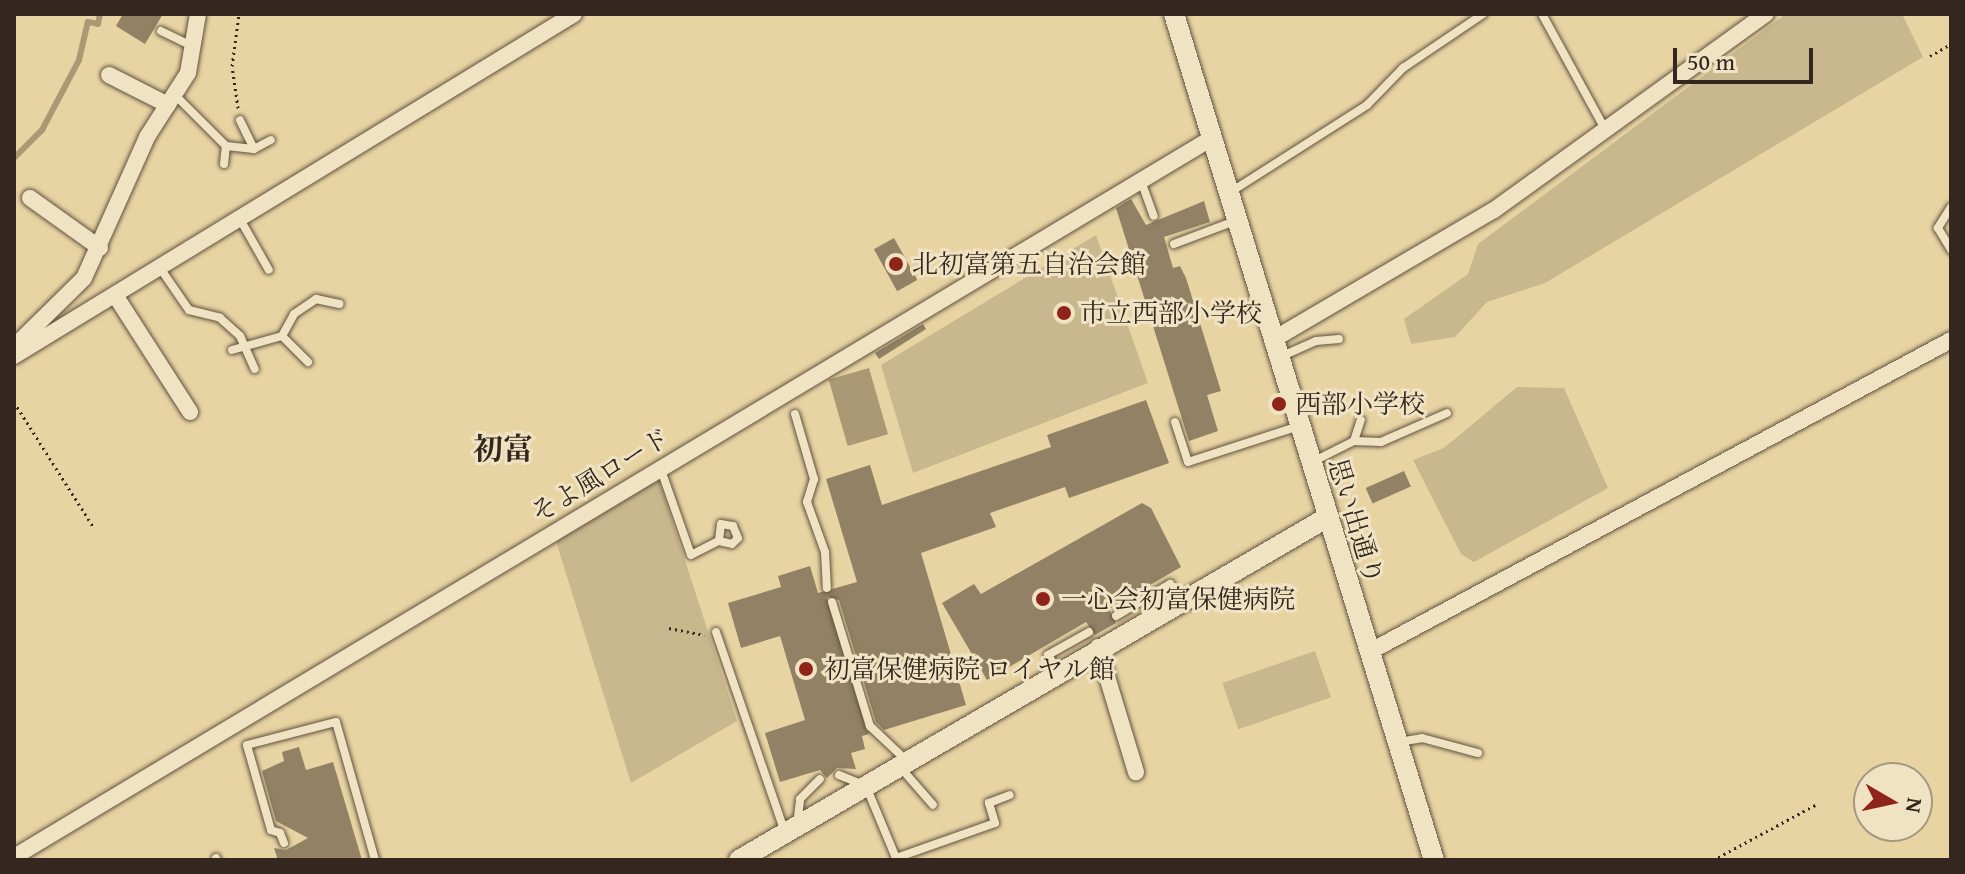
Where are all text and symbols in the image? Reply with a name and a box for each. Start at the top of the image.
scale bar [1677,32,1817,82]
text: 50 m [1687,44,1735,79]
place label: 北初富第五自治会館 [912,248,1146,280]
marker: 北初富第五自治会館 [887,255,905,273]
place label: 市立西部小学校 [1080,297,1262,329]
marker: 市立西部小学校 [1055,304,1073,322]
place label: 西部小学校 [1295,388,1425,420]
marker: 西部小学校 [1270,395,1288,413]
street label: そよ風ロード [525,421,675,529]
district label: 初富 [473,430,533,466]
street label: 思い出通り [1322,454,1390,588]
place label: 一心会初富保健病院 [1061,583,1295,615]
marker: 一心会初富保健病院 [1032,588,1054,610]
place label: 初富保健病院 ロイヤル館 [824,653,1116,685]
marker: 初富保健病院 ロイヤル館 [795,658,817,680]
north arrow [1853,762,1933,842]
text: N [1898,796,1932,815]

